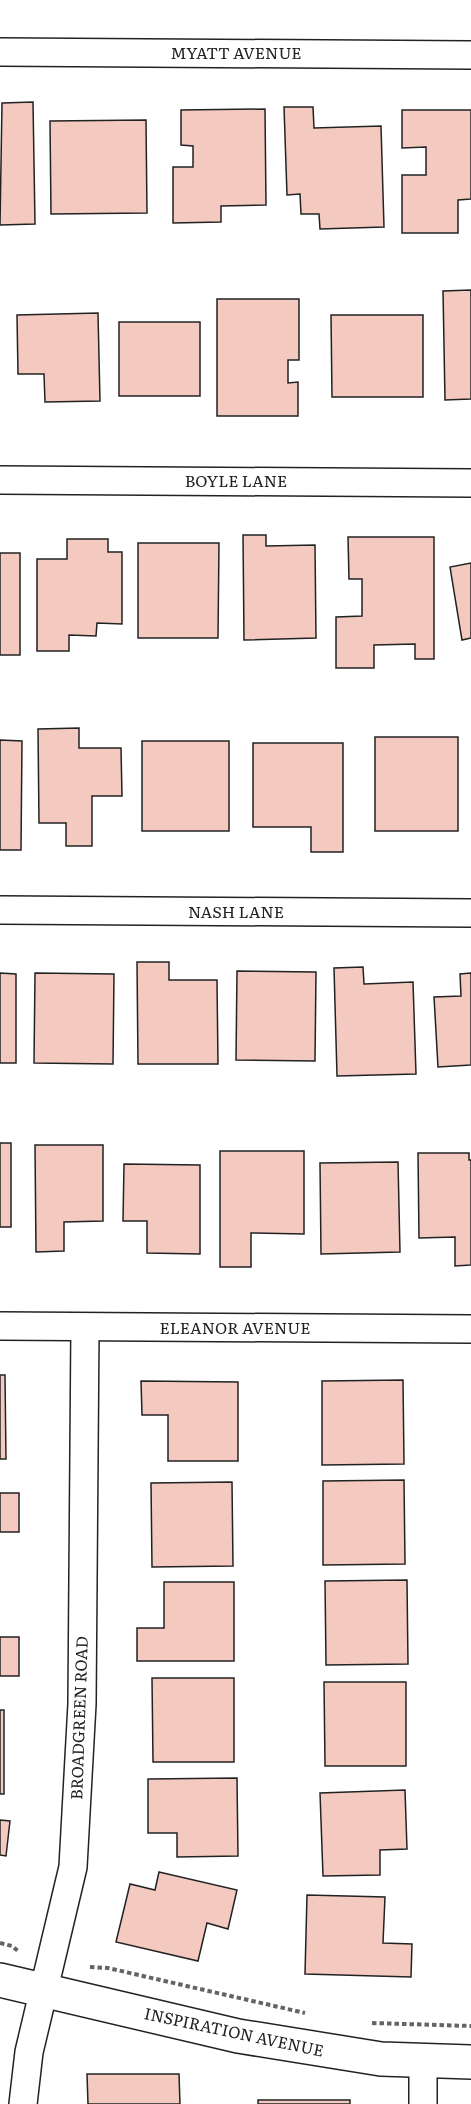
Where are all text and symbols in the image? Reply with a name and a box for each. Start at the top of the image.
street label: MYATT AVENUE [170,40,302,64]
street label: BOYLE LANE [185,468,287,492]
street label: NASH LANE [188,899,284,923]
street label: ELEANOR AVENUE [159,1315,311,1339]
street label: BROADGREEN ROAD [63,1636,93,1800]
street label: INSPIRATION AVENUE [142,2000,326,2062]

